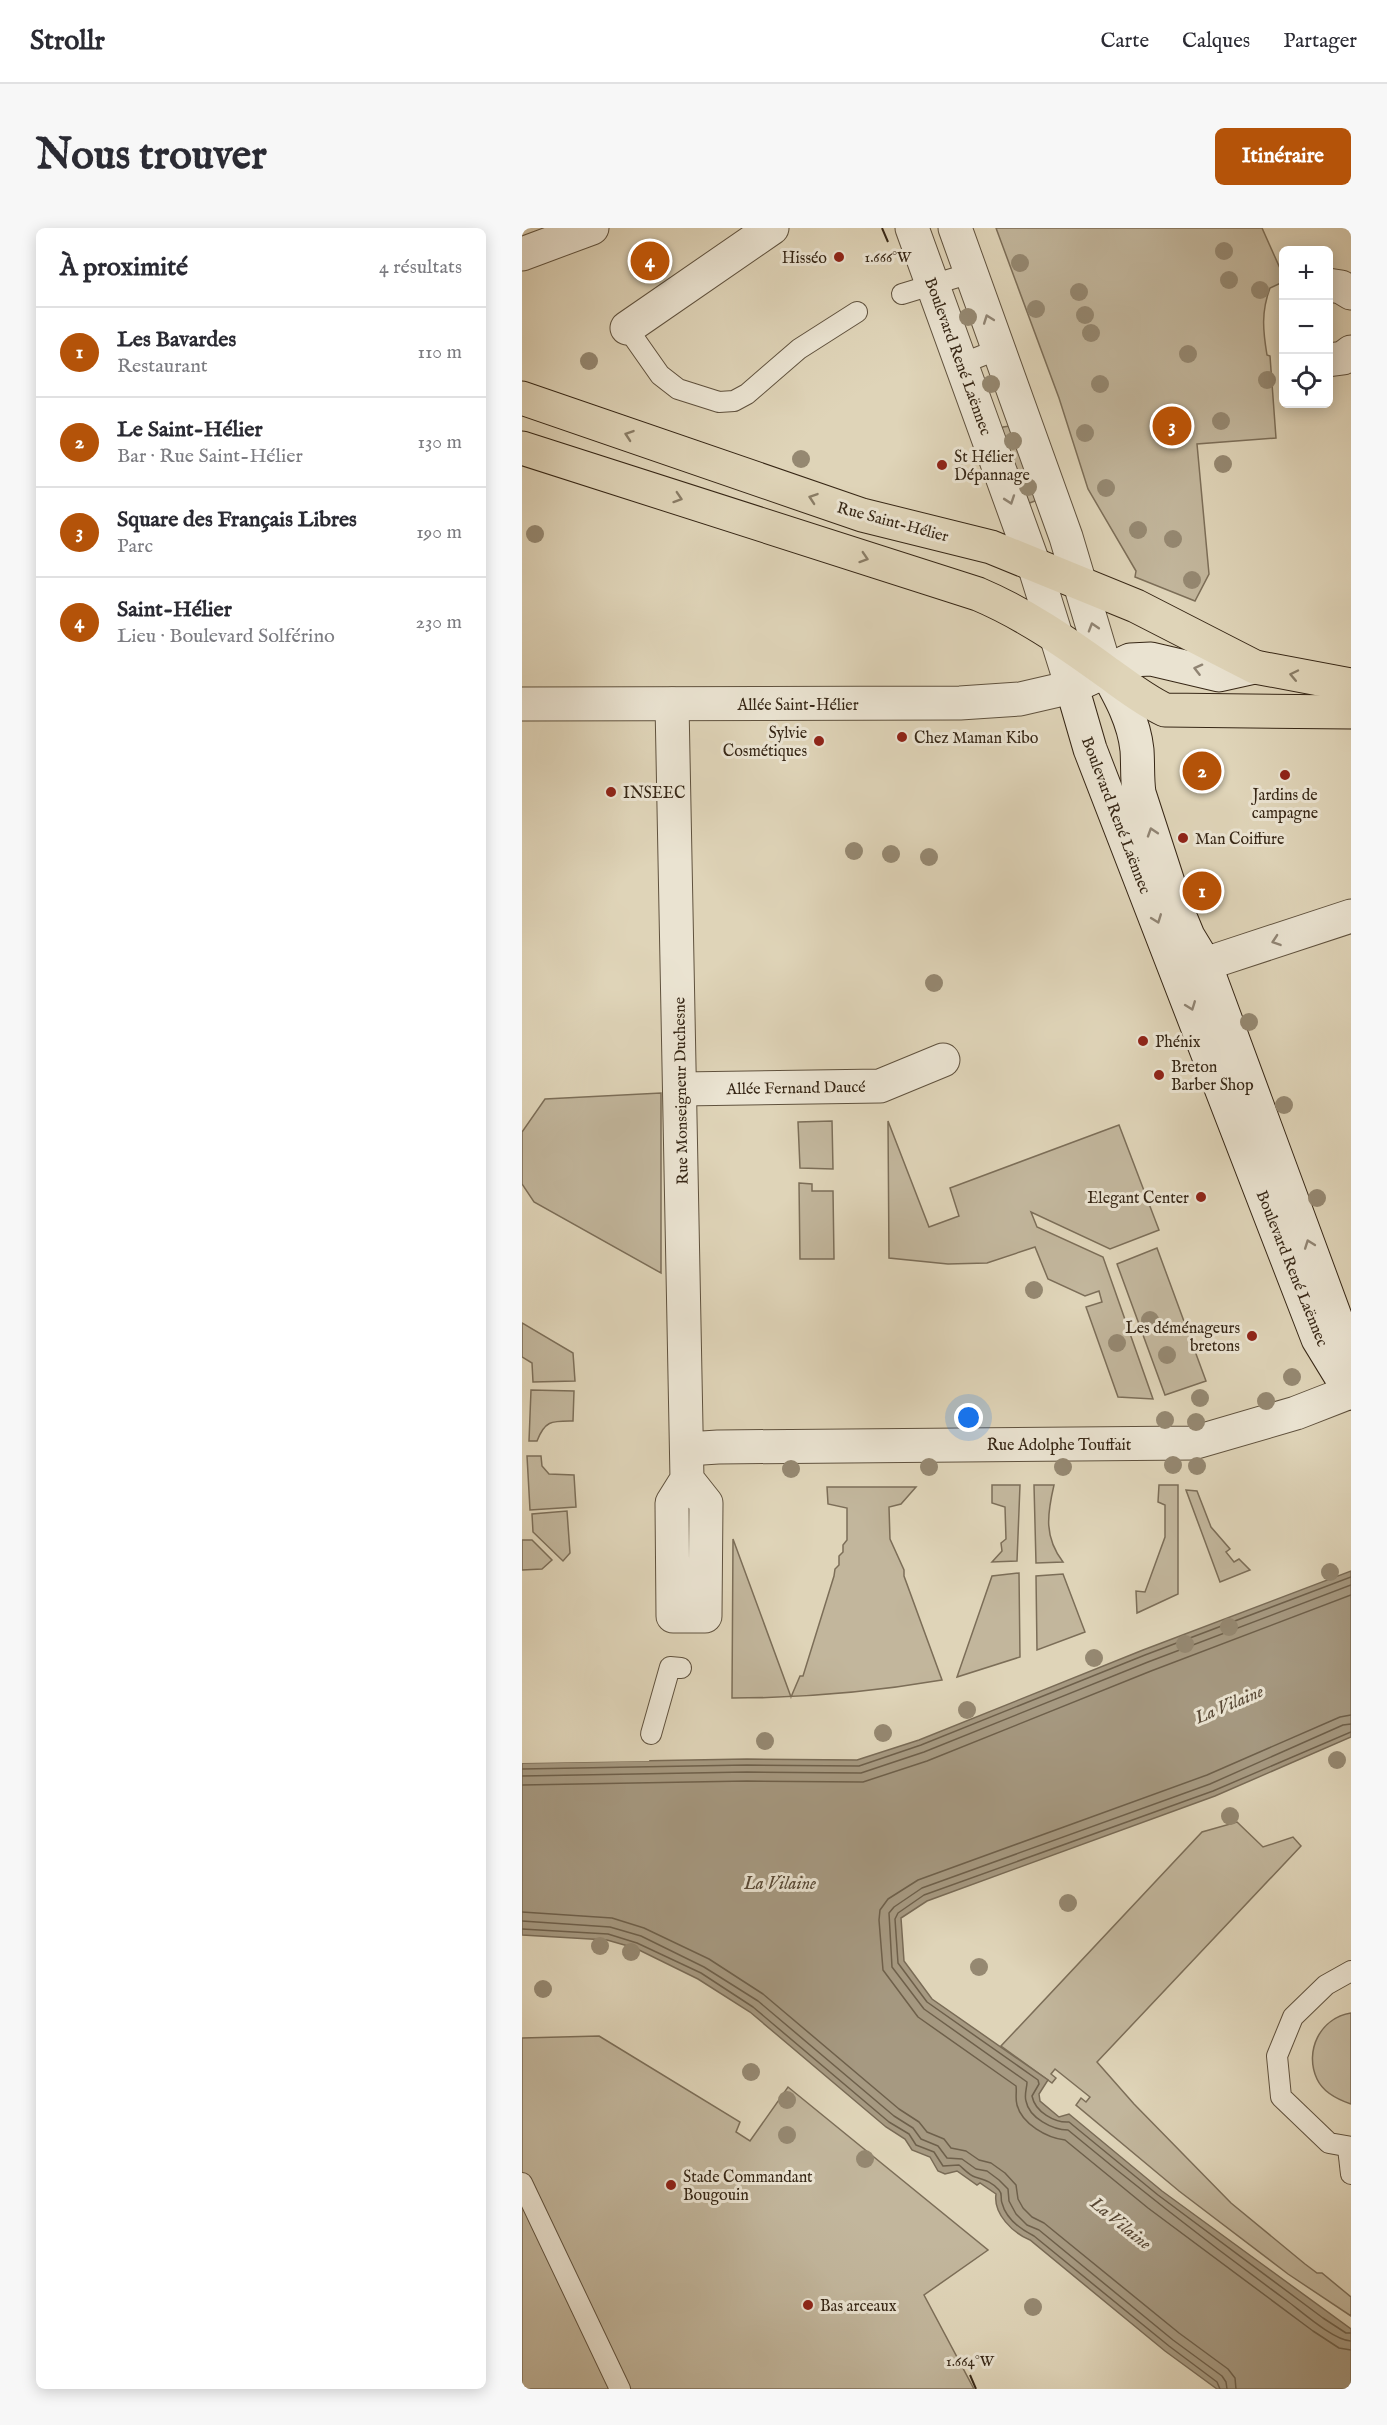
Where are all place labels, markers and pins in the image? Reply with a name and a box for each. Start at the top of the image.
pin: 4 [630,238,670,284]
place label: Hisséo [782,249,827,269]
marker: Hisséo [832,250,846,264]
pin: 3 [1152,404,1192,448]
place label: St Hélier Dépannage [954,448,1030,486]
marker: St Hélier Dépannage [935,458,949,472]
place label: Sylvie Cosmétiques [723,724,807,762]
place label: Chez Maman Kibo [914,729,1039,749]
marker: Chez Maman Kibo [895,730,909,744]
marker: Sylvie Cosmétiques [812,734,826,748]
pin: 2 [1182,748,1222,794]
marker: Jardins de campagne [1278,768,1292,782]
place label: INSEEC [623,784,685,804]
marker: INSEEC [604,785,618,799]
place label: Jardins de campagne [1250,786,1318,824]
place label: Man Coiffure [1195,830,1284,850]
marker: Man Coiffure [1176,831,1190,845]
pin: 1 [1182,868,1222,914]
place label: Phénix [1155,1033,1201,1053]
marker: Phénix [1136,1034,1150,1048]
place label: Breton Barber Shop [1171,1058,1254,1096]
marker: Breton Barber Shop [1152,1068,1166,1082]
place label: Elegant Center [1087,1189,1189,1209]
marker: Elegant Center [1194,1190,1208,1204]
place label: Les déménageurs bretons [1125,1319,1240,1357]
marker: Les déménageurs bretons [1245,1329,1259,1343]
place label: Stade Commandant Bougouin [683,2168,813,2206]
marker: Stade Commandant Bougouin [664,2178,678,2192]
place label: Bas arceaux [820,2297,897,2317]
marker: Bas arceaux [801,2298,815,2312]

